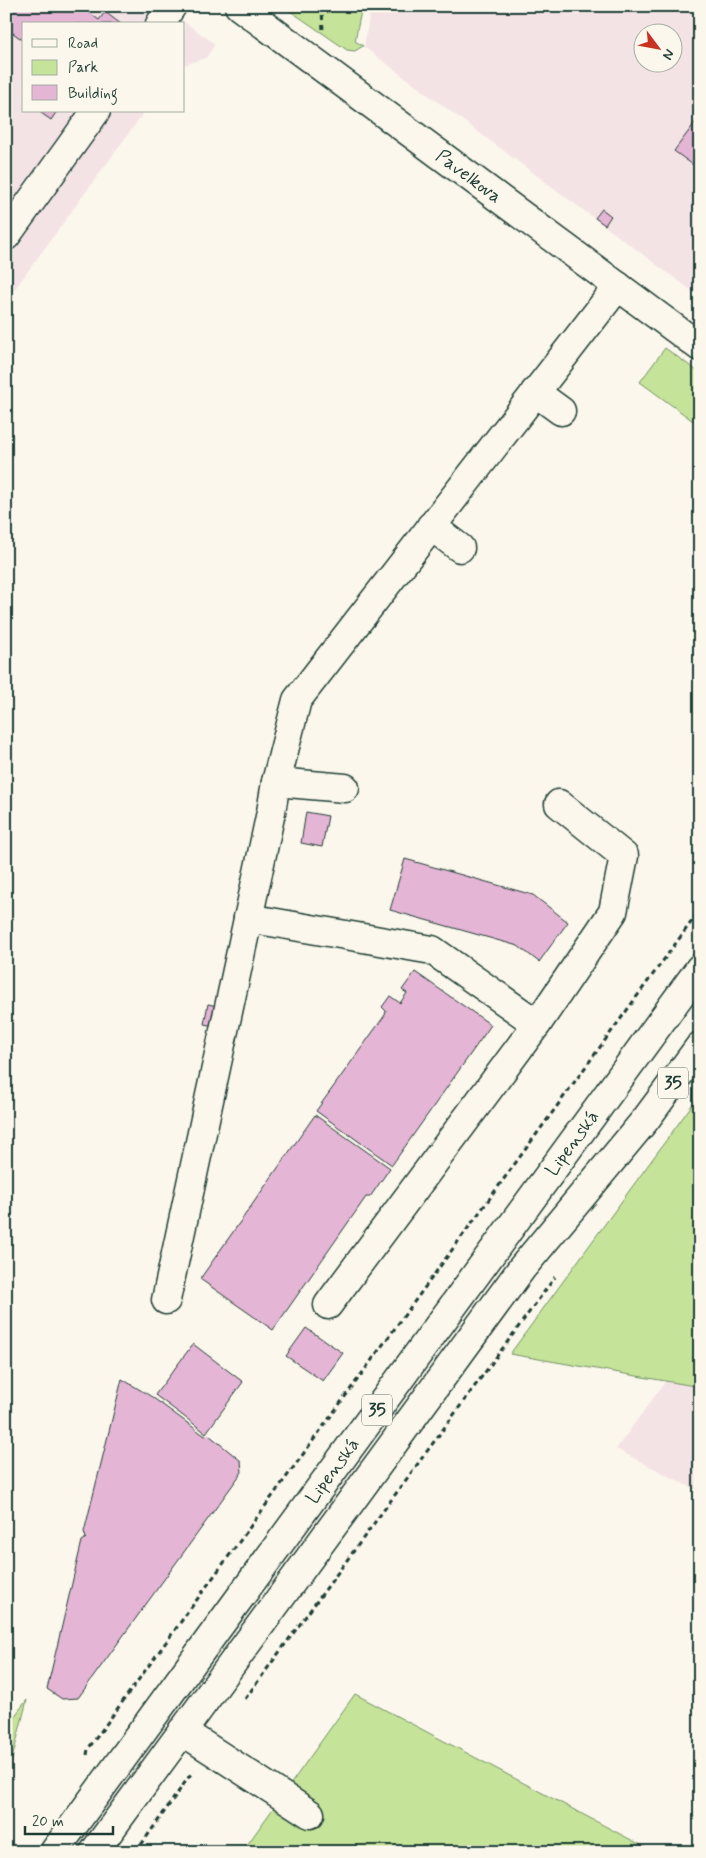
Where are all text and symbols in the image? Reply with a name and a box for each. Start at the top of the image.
legend [22,22,185,112]
north arrow [634,22,684,72]
text: Road [68,34,98,54]
text: N [658,46,678,63]
text: Park [68,58,98,78]
text: Building [68,84,118,105]
street label: Pavelkova [431,143,507,209]
road number: 35 [658,1068,688,1098]
street label: Lipenská [540,1105,605,1181]
road number: 35 [362,1394,392,1426]
street label: Lipenská [300,1433,365,1509]
scale bar [25,1803,112,1835]
text: 20 m [32,1812,64,1832]

